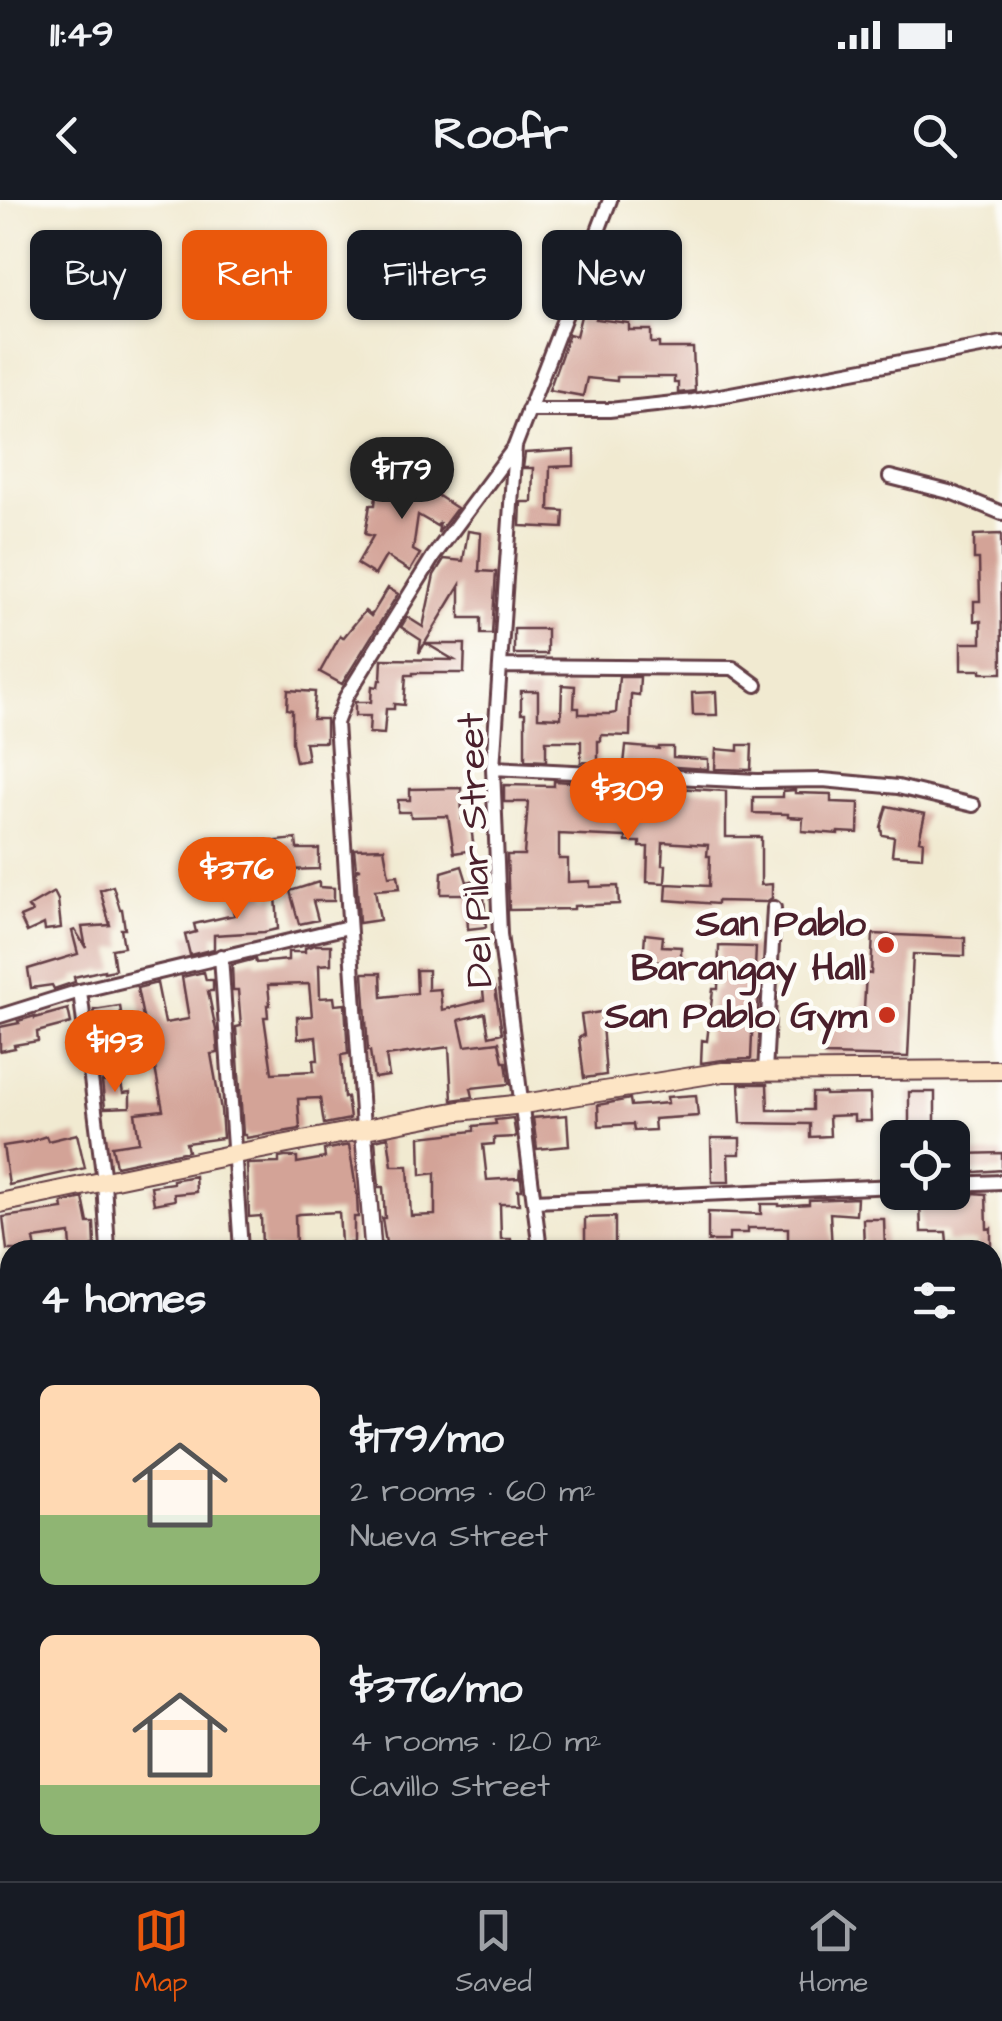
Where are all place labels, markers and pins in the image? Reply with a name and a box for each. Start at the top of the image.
pin: $179 [343,437,461,522]
pin: $309 [569,758,687,843]
pin: $376 [178,837,296,922]
place label: San Pablo Barangay Hall [631,899,867,997]
marker: San Pablo Barangay Hall [875,934,897,956]
place label: San Pablo Gym [604,991,867,1045]
marker: San Pablo Gym [876,1004,898,1026]
pin: $193 [56,1010,174,1095]

